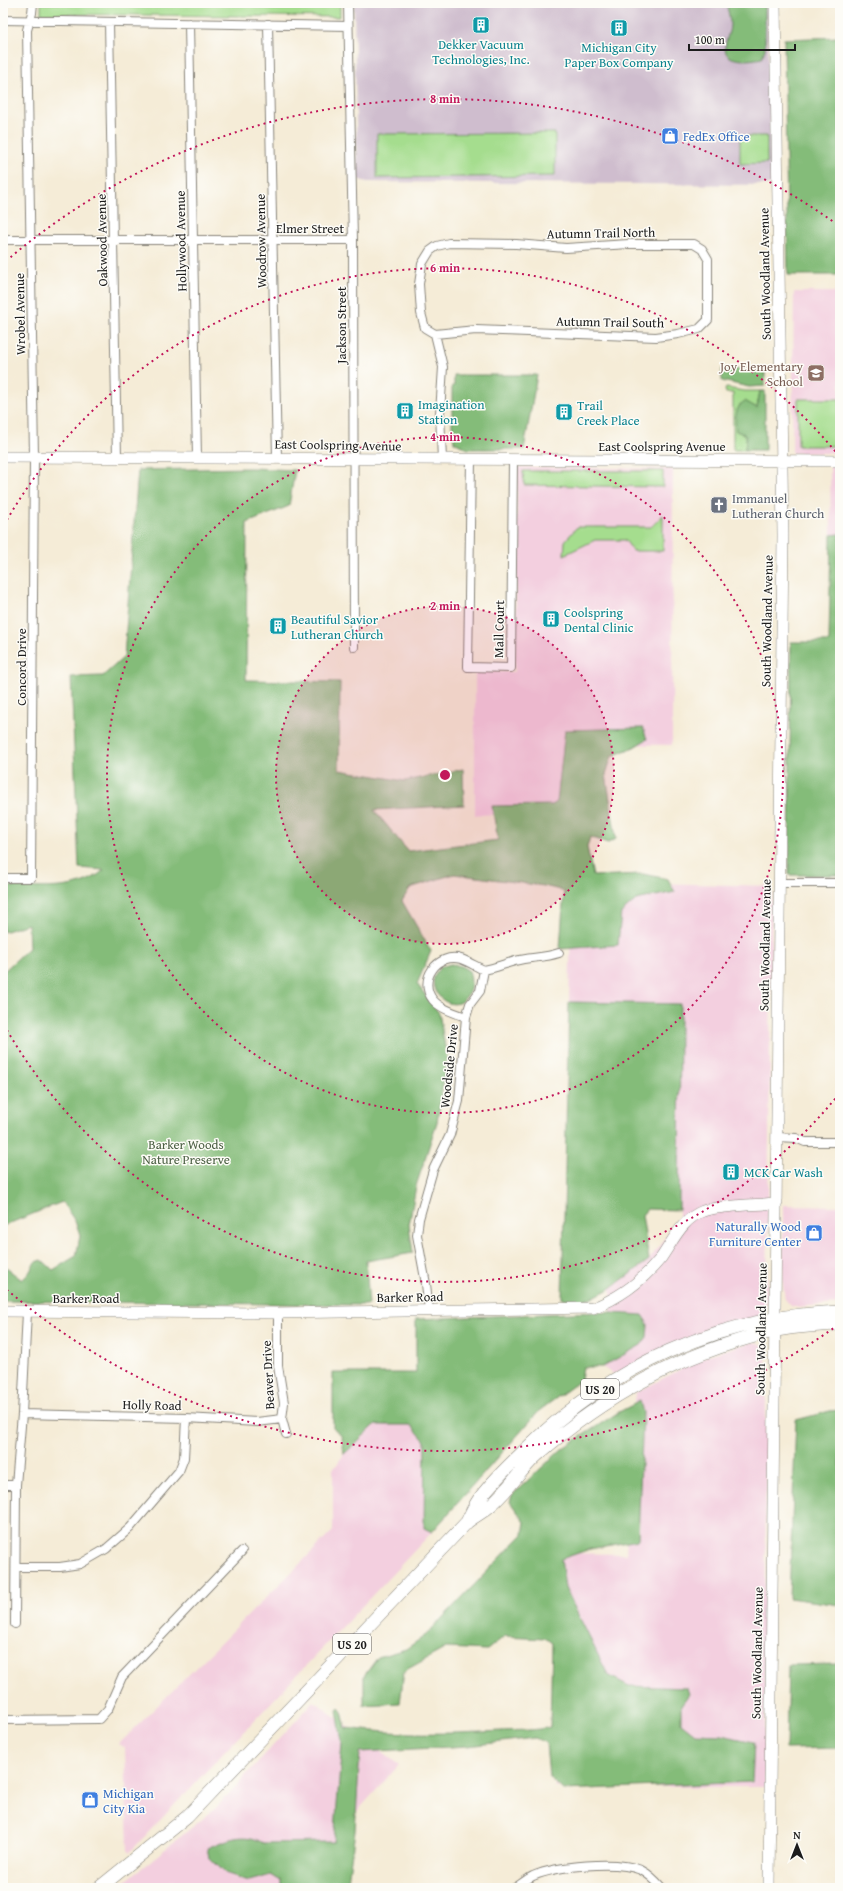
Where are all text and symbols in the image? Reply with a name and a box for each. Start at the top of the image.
building icon: Dekker Vacuum Technologies, Inc. [471,15,491,35]
building icon: Michigan City Paper Box Company [609,18,629,38]
scale bar [689,26,795,52]
text: 100 m [695,31,725,48]
place label: Dekker Vacuum Technologies, Inc. [432,35,530,69]
place label: Michigan City Paper Box Company [565,38,674,72]
text: 8 min [430,90,460,107]
shop icon: FedEx Office [660,126,680,146]
place label: FedEx Office [683,127,750,146]
street label: Hollywood Avenue [171,190,191,292]
street label: Oakwood Avenue [92,193,112,287]
street label: Woodrow Avenue [251,194,271,288]
street label: South Woodland Avenue [754,208,776,340]
street label: Elmer Street [276,219,344,238]
street label: Autumn Trail North [547,223,656,243]
text: 6 min [430,259,460,276]
street label: Wrobel Avenue [10,273,30,355]
street label: Jackson Street [332,286,351,366]
street label: Autumn Trail South [556,312,665,332]
place label: Joy Elementary School [718,357,804,391]
school or university icon: Joy Elementary School [806,363,826,383]
place label: Imagination Station [418,395,485,429]
place label: Trail Creek Place [577,396,640,430]
building icon: Imagination Station [395,401,415,421]
building icon: Trail Creek Place [554,402,574,422]
text: 4 min [430,428,460,445]
street label: East Coolspring Avenue [274,434,402,456]
street label: East Coolspring Avenue [598,437,726,456]
place label: Immanuel Lutheran Church [732,489,825,523]
church icon: Immanuel Lutheran Church [709,495,729,515]
street label: South Woodland Avenue [756,555,778,687]
text: 2 min [430,597,460,614]
street label: Mall Court [489,600,509,658]
place label: Coolspring Dental Clinic [564,603,634,637]
building icon: Coolspring Dental Clinic [541,609,561,629]
place label: Beautiful Savior Lutheran Church [291,610,384,644]
building icon: Beautiful Savior Lutheran Church [268,616,288,636]
street label: Concord Drive [12,628,31,706]
centre of rings [438,768,452,782]
street label: South Woodland Avenue [754,879,776,1011]
street label: Woodside Drive [435,1023,463,1109]
park label: Barker Woods Nature Preserve [142,1135,230,1169]
building icon: MCK Car Wash [721,1162,741,1182]
place label: MCK Car Wash [744,1163,824,1182]
place label: Naturally Wood Furniture Center [709,1217,802,1251]
shop icon: Naturally Wood Furniture Center [804,1223,824,1243]
street label: South Woodland Avenue [750,1263,772,1395]
street label: Barker Road [376,1287,444,1307]
street label: Barker Road [53,1289,119,1308]
street label: Beaver Drive [257,1340,279,1410]
road number: US 20 [581,1379,619,1399]
street label: Holly Road [122,1395,182,1415]
street label: South Woodland Avenue [746,1587,768,1719]
road number: US 20 [333,1634,371,1654]
place label: Michigan City Kia [103,1784,154,1818]
shop icon: Michigan City Kia [80,1790,100,1810]
north arrow [777,1825,817,1865]
text: N [793,1827,801,1843]

